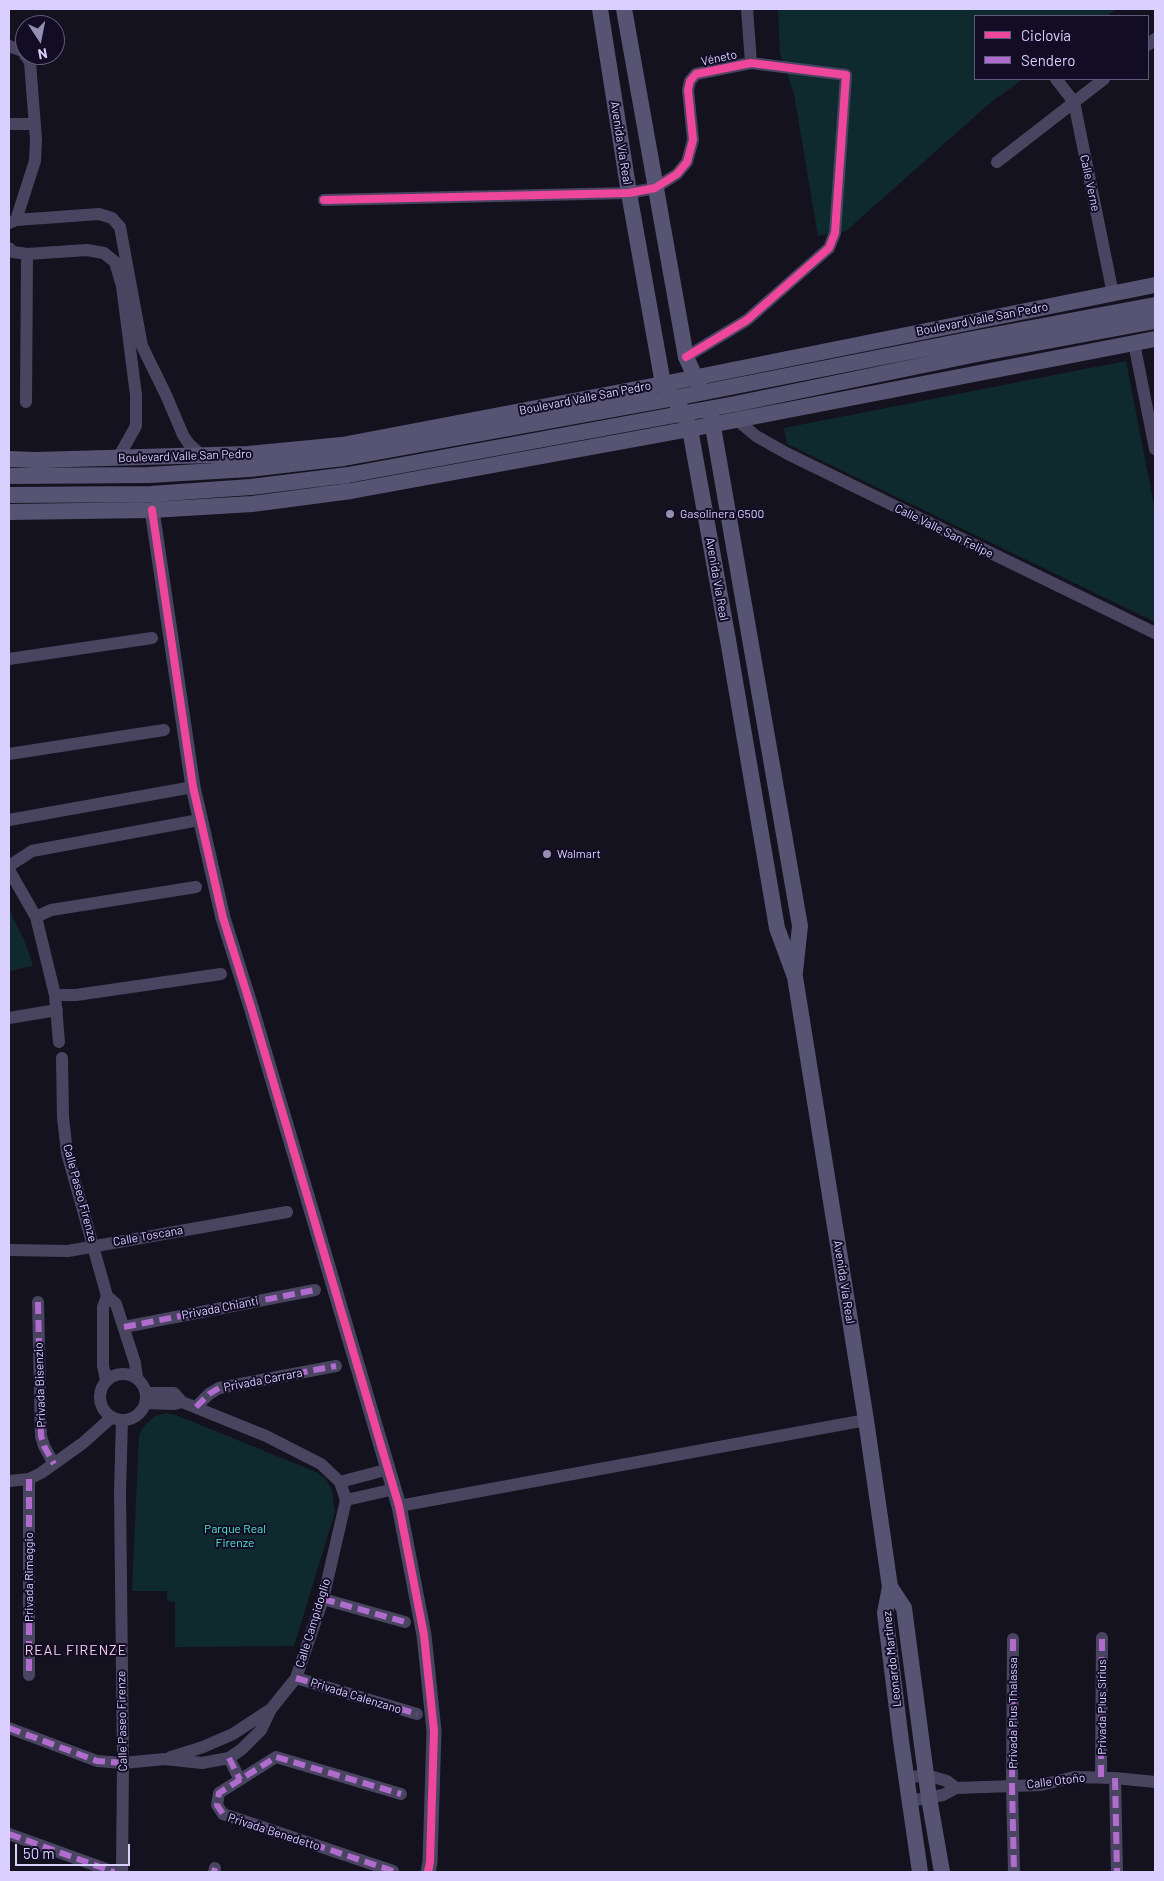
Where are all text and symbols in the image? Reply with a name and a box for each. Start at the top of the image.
north arrow [15,15,65,65]
legend [974,15,1149,80]
text: Ciclovía [1021,26,1071,44]
text: N [37,45,49,63]
street label: Véneto [700,47,738,69]
text: Sendero [1021,51,1075,69]
street label: Avenida Vía Real [607,100,635,186]
street label: Calle Verne [1077,153,1103,213]
street label: Boulevard Valle San Pedro [915,299,1049,339]
street label: Boulevard Valle San Pedro [518,378,652,418]
street label: Boulevard Valle San Pedro [118,446,252,466]
street label: Calle Valle San Felipe [892,501,996,561]
place label: Gasolinera G500 [680,507,764,521]
marker: Gasolinera G500 [664,508,676,520]
street label: Avenida Vía Real [703,536,731,622]
place label: Walmart [557,847,601,861]
marker: Walmart [541,848,553,860]
street label: Calle Paseo Firenze [60,1142,100,1244]
street label: Calle Toscana [112,1223,184,1249]
street label: Avenida Vía Real [830,1239,858,1325]
street label: Privada Chianti [180,1293,260,1323]
street label: Privada Bisenzio [31,1342,49,1428]
street label: Privada Carrara [222,1365,304,1395]
park label: Parque Real Firenze [204,1522,266,1550]
street label: Privada Rimaggio [22,1532,36,1622]
street label: Calle Campidoglio [293,1577,333,1669]
street label: Leonardo Martínez [880,1610,904,1708]
district label: REAL FIRENZE [23,1642,129,1658]
street label: Privada Plus Thalassa [1006,1657,1020,1769]
street label: Privada Plus Sirius [1095,1659,1109,1755]
street label: Calle Paseo Firenze [114,1671,130,1771]
street label: Privada Calenzano [309,1675,403,1717]
street label: Calle Otoño [1026,1770,1086,1792]
street label: Privada Benedetto [226,1810,322,1854]
scale bar [18,1834,132,1866]
text: 50 m [23,1844,55,1862]

